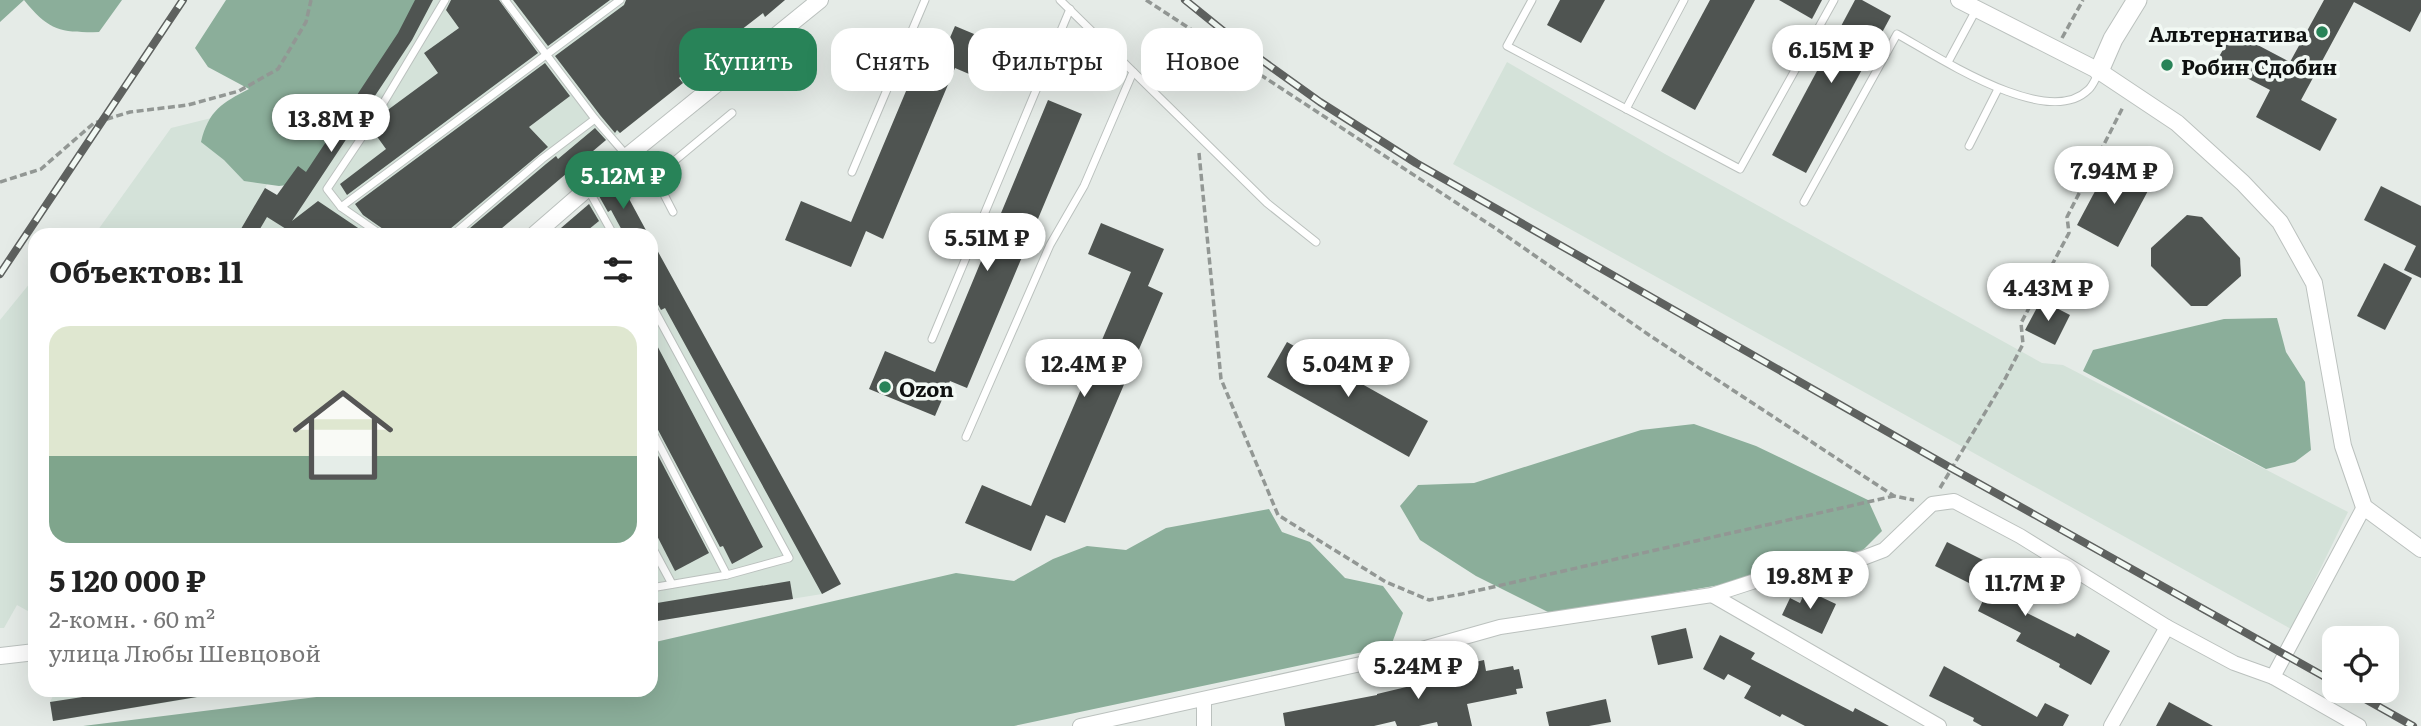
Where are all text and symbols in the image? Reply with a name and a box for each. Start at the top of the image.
place label: Альтернатива [2149,17,2309,48]
marker: Альтернатива [2314,24,2330,40]
pin: 6.15M ₽ [1766,25,1896,85]
chip: Купить [679,28,817,91]
chip: Снять [831,28,954,91]
chip: Фильтры [968,28,1127,91]
chip: Новое [1141,28,1263,91]
text: 6.15M ₽ [1788,31,1874,65]
place label: Робин Сдобин [2181,50,2337,81]
marker: Робин Сдобин [2159,57,2175,73]
pin: 13.8M ₽ [266,94,396,154]
text: 13.8M ₽ [288,100,374,134]
pin: 7.94M ₽ [2049,146,2179,206]
pin: 5.12M ₽ [558,152,688,211]
text: 7.94M ₽ [2070,152,2158,186]
text: 5.12M ₽ [581,157,665,191]
pin: 5.51M ₽ [922,214,1052,273]
text: 5.51M ₽ [945,219,1029,253]
text: Объектов: 11 [49,248,243,292]
icon: filters [599,251,637,289]
pin: 4.43M ₽ [1983,264,2113,323]
text: 4.43M ₽ [2003,269,2093,303]
pin: 12.4M ₽ [1019,340,1149,399]
pin: 5.04M ₽ [1283,340,1413,399]
text: 12.4M ₽ [1041,345,1127,379]
text: 5.04M ₽ [1303,345,1393,379]
icon: home [280,372,406,498]
place label: Ozon [899,372,954,403]
marker: Ozon [877,379,893,395]
pin: 19.8M ₽ [1745,552,1875,611]
text: 5 120 000 ₽ [49,557,206,601]
text: 19.8M ₽ [1767,557,1853,591]
pin: 11.7M ₽ [1960,558,2090,618]
text: 11.7M ₽ [1985,564,2065,598]
text: 2-комн. · 60 m² [49,601,215,635]
map controls [2322,626,2399,703]
button: locate [2322,626,2399,703]
text: улица Любы Шевцовой [49,635,321,669]
pin: 5.24M ₽ [1353,642,1483,701]
text: 5.24M ₽ [1374,647,1462,681]

